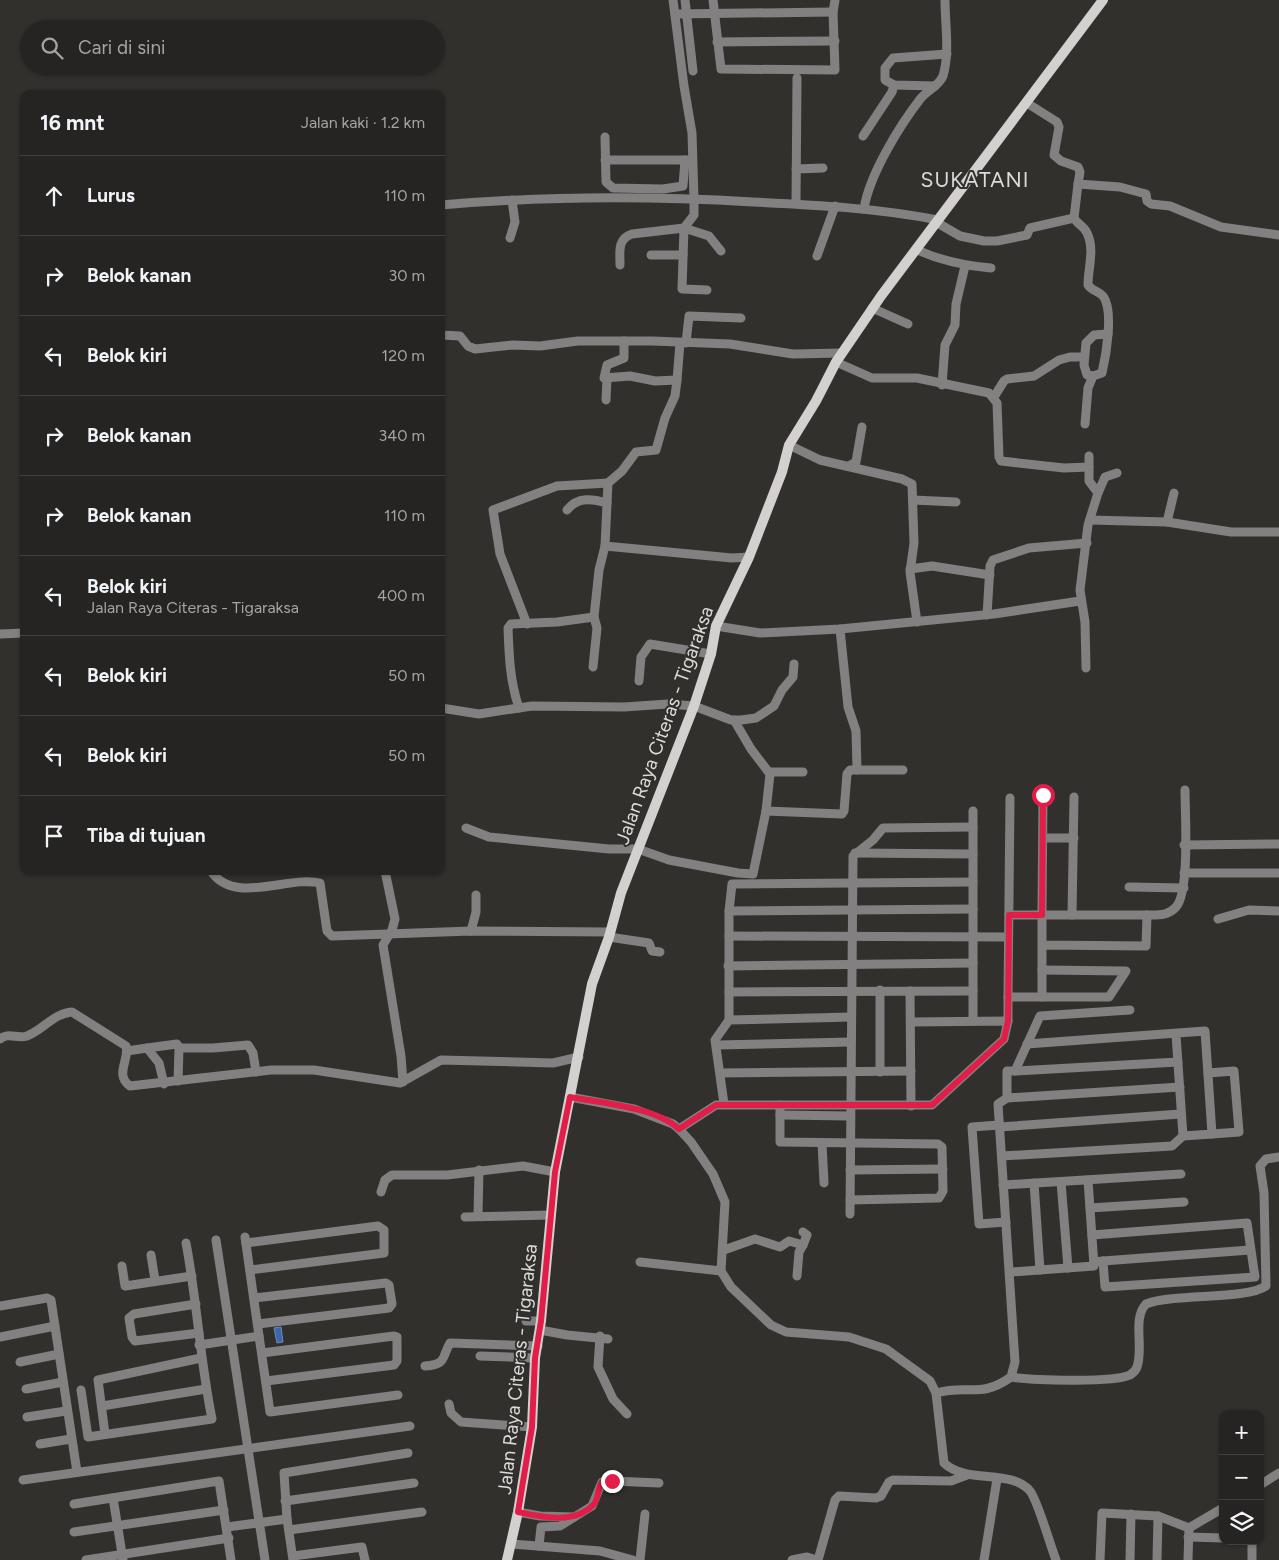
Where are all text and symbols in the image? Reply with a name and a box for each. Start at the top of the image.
search box [20,20,445,75]
icon: search [38,34,66,62]
text: Cari di sini [78,36,165,59]
text: 16 mnt [40,110,105,135]
text: Jalan kaki · 1.2 km [301,113,425,132]
district label: SUKATANI [921,167,1029,192]
icon: ahead [40,182,68,210]
text: Lurus [87,184,135,207]
text: 110 m [384,186,425,205]
icon: right [40,262,68,290]
text: Belok kanan [87,264,191,287]
text: 30 m [388,266,425,285]
icon: left [40,342,68,370]
text: Belok kiri [87,344,167,367]
text: 120 m [382,346,425,365]
icon: right [40,422,68,450]
text: Belok kanan [87,424,191,447]
text: 340 m [379,426,425,445]
icon: right [40,502,68,530]
text: Belok kanan [87,504,191,527]
text: 110 m [384,506,425,525]
text: Belok kiri [87,575,167,598]
icon: left [40,582,68,610]
text: 400 m [377,586,425,605]
text: Jalan Raya Citeras - Tigaraksa [87,598,299,617]
street label: Jalan Raya Citeras - Tigaraksa [611,603,718,847]
icon: left [40,662,68,690]
text: Belok kiri [87,664,167,687]
text: 50 m [388,666,425,685]
icon: left [40,742,68,770]
text: Belok kiri [87,744,167,767]
text: 50 m [388,746,425,765]
route start [1032,784,1055,807]
icon: arrive [40,822,68,850]
text: Tiba di tujuan [87,824,206,847]
street label: Jalan Raya Citeras - Tigaraksa [493,1243,542,1495]
map controls [1219,1410,1264,1545]
button: + [1219,1410,1264,1455]
button: − [1219,1455,1264,1500]
route end [601,1470,624,1493]
button: layers [1219,1500,1264,1545]

